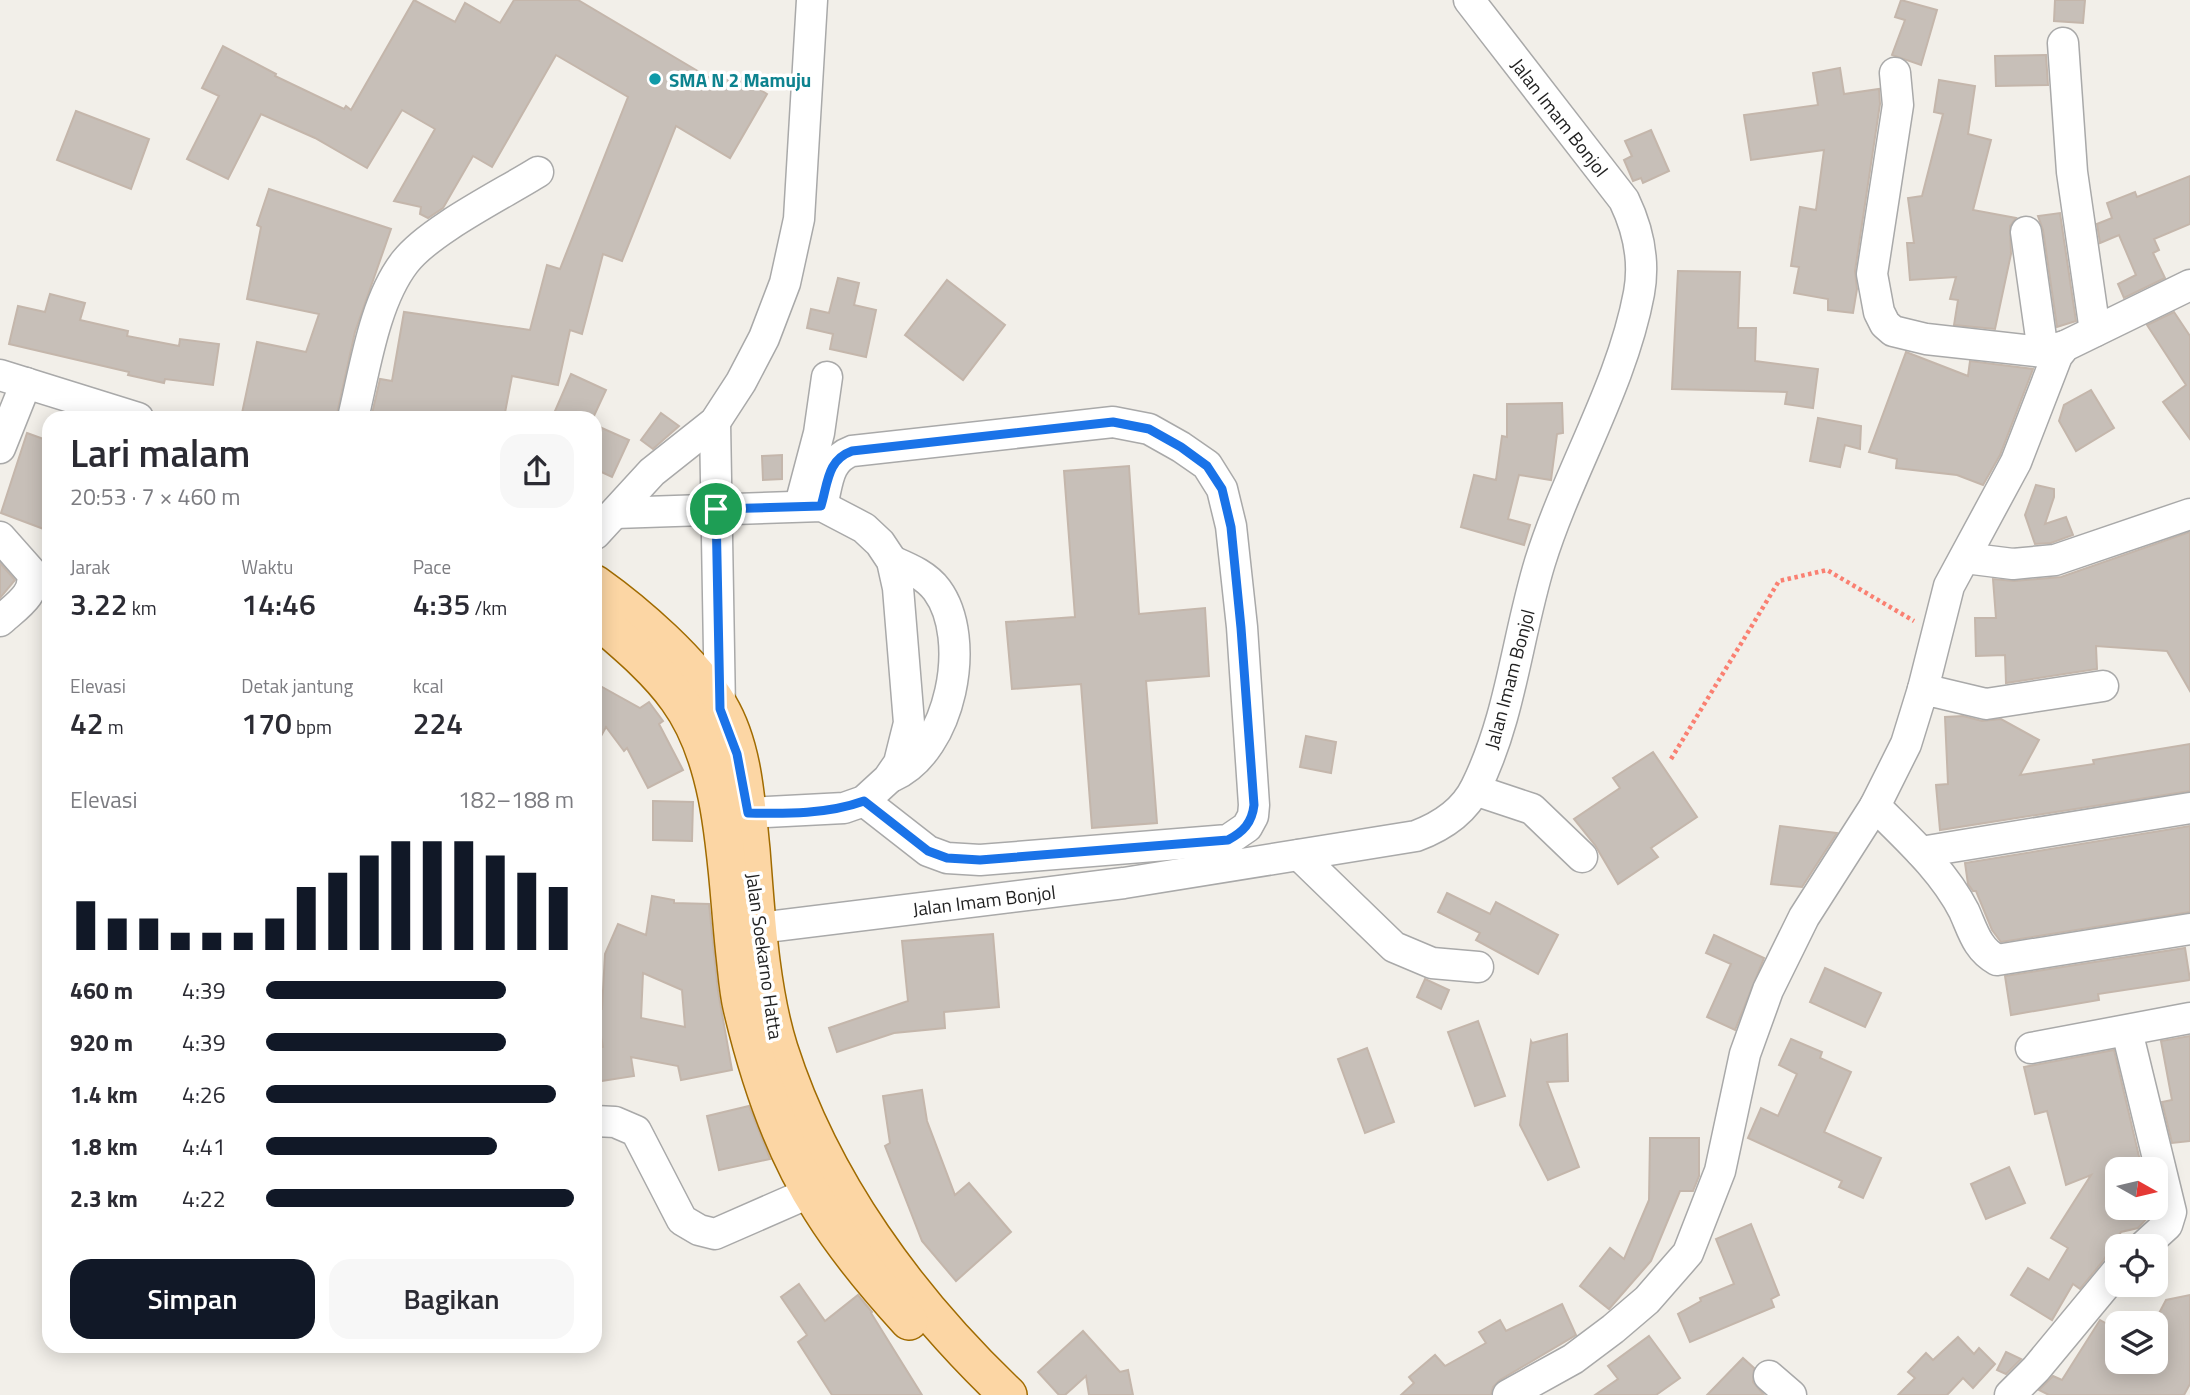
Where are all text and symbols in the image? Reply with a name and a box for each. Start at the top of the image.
street label: Jalan Imam Bonjol [1504,51,1616,183]
place label: SMA N 2 Mamuju [669,65,811,94]
marker: SMA N 2 Mamuju [647,71,663,87]
text: Lari malam [70,424,250,482]
button: share [500,434,574,508]
text: 20:53 · 7 × 460 m [70,479,240,514]
pin [686,479,746,539]
icon: arrive [697,490,735,528]
text: Jarak [70,552,110,581]
text: Waktu [241,552,293,581]
text: Pace [413,552,451,581]
text: 3.22 [70,581,128,627]
text: 14:46 [241,581,316,627]
text: 4:35 [413,581,470,627]
text: km [128,593,157,622]
text: /km [470,593,507,622]
street label: Jalan Imam Bonjol [1476,606,1542,752]
text: Elevasi [70,671,126,700]
text: Detak jantung [241,671,353,700]
text: kcal [413,671,444,700]
text: 42 [70,700,104,746]
text: 170 [241,700,292,746]
text: 224 [413,700,463,746]
text: m [104,712,124,741]
text: bpm [292,712,332,741]
text: Elevasi [70,782,138,817]
text: 182–188 m [458,782,574,817]
street label: Jalan Soekarno Hatta [739,871,791,1042]
street label: Jalan Imam Bonjol [911,877,1057,923]
text: 460 m [70,973,133,1008]
text: 4:39 [182,973,226,1008]
text: 920 m [70,1025,133,1060]
text: 4:39 [182,1025,226,1060]
text: 1.4 km [70,1077,138,1112]
text: 4:26 [182,1077,226,1112]
text: 1.8 km [70,1129,138,1164]
text: 4:41 [182,1129,226,1164]
north arrow [2105,1157,2168,1220]
map controls [2105,1157,2168,1374]
text: 2.3 km [70,1181,138,1216]
text: 4:22 [182,1181,226,1216]
button: locate [2105,1234,2168,1297]
button: Simpan [70,1259,315,1339]
button: Bagikan [329,1259,574,1339]
button: layers [2105,1311,2168,1374]

